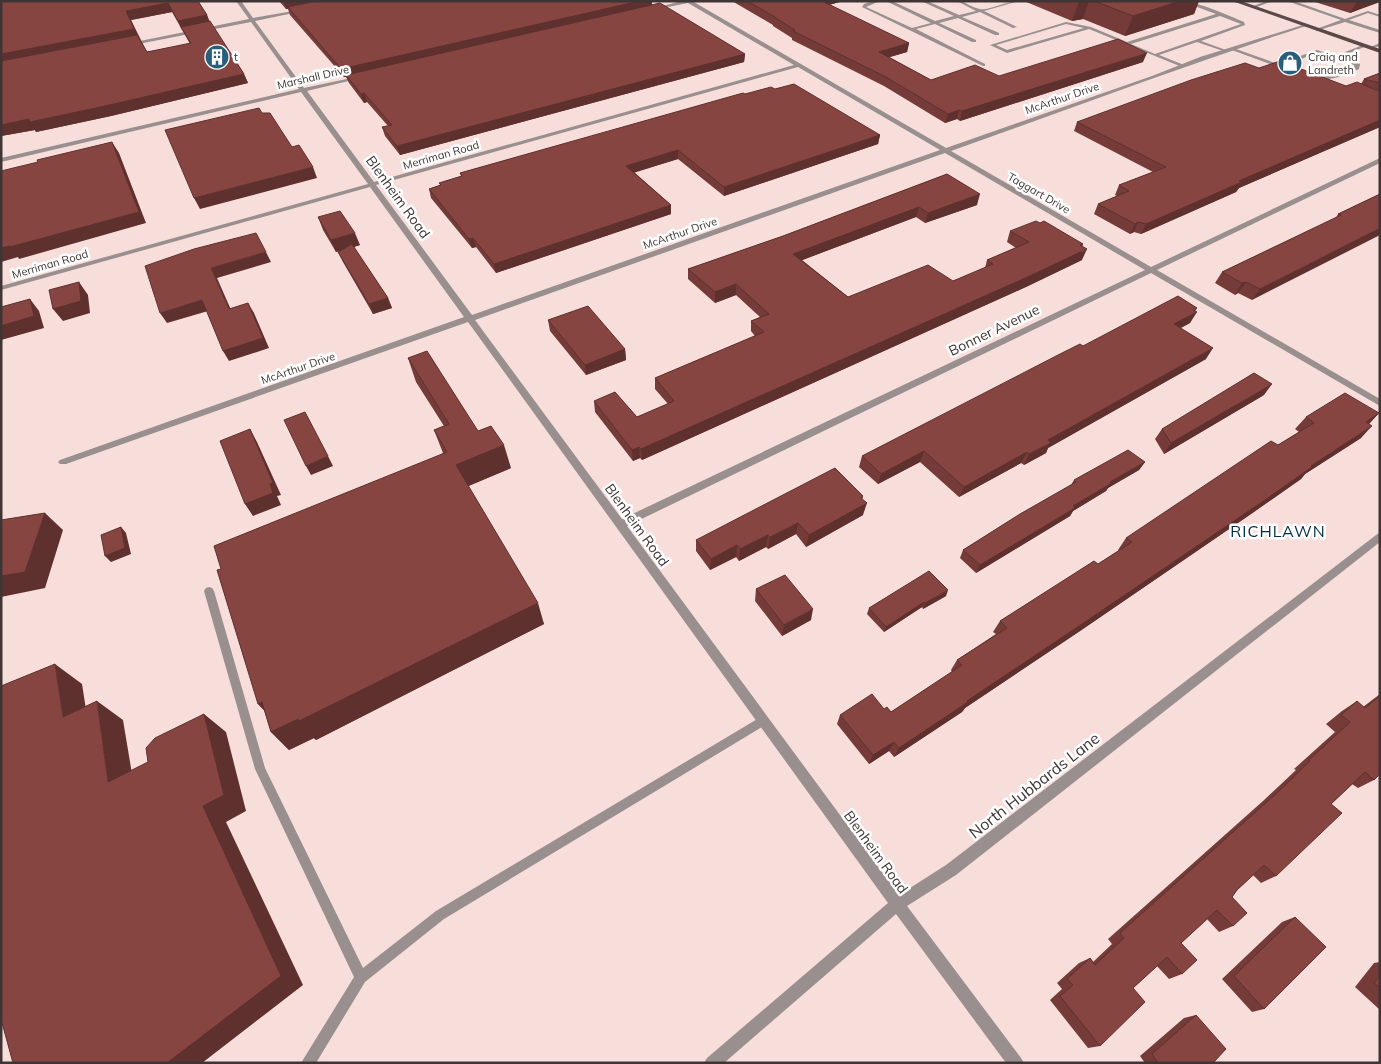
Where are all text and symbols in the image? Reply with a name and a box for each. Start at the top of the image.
building icon: t [204,44,230,70]
place label: t [234,50,238,64]
shop icon: Craig and Landreth [1277,50,1303,76]
place label: Craig and Landreth [1308,50,1358,77]
street label: Marshall Drive [276,62,350,92]
street label: McArthur Drive [1023,79,1101,117]
street label: Merriman Road [401,137,481,173]
street label: Blenheim Road [362,152,434,242]
street label: Taggart Drive [1005,169,1073,217]
street label: McArthur Drive [641,214,719,252]
street label: Merriman Road [10,246,90,282]
street label: Bonner Avenue [946,300,1042,360]
street label: McArthur Drive [259,349,337,387]
street label: Blenheim Road [601,480,673,570]
district label: RICHLAWN [1230,521,1326,541]
street label: North Hubbards Lane [965,728,1103,842]
street label: Blenheim Road [840,807,912,897]

